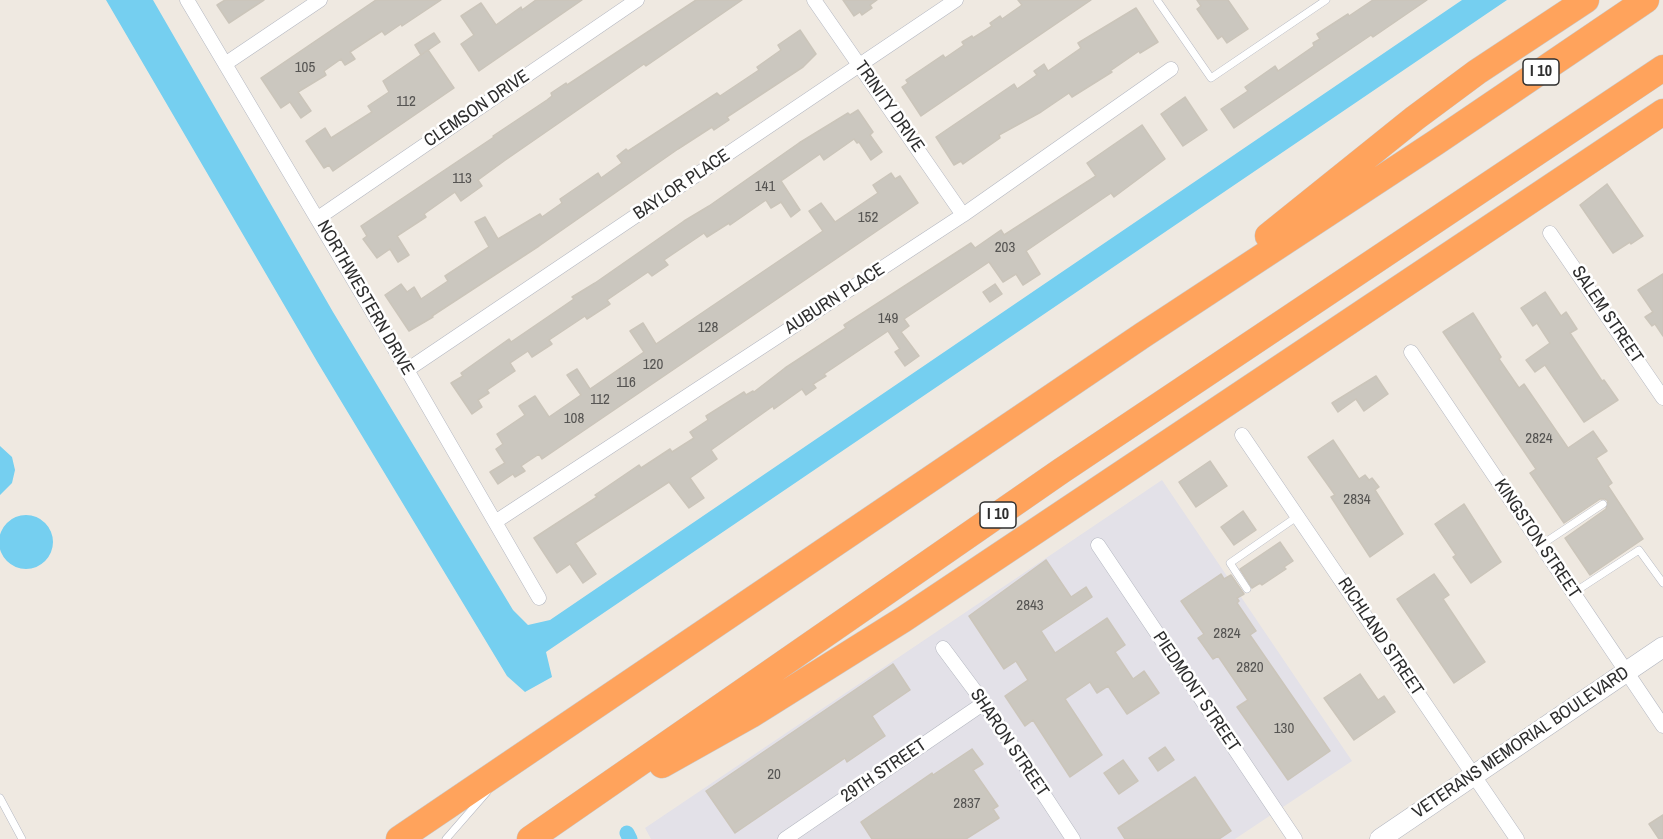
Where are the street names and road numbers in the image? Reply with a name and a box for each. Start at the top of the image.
street label: TRINITY DRIVE [850,57,928,157]
road number: I 10 [1523,59,1559,85]
street label: CLEMSON DRIVE [420,66,534,152]
street label: BAYLOR PLACE [630,145,734,225]
street label: NORTHWESTERN DRIVE [312,217,418,379]
street label: AUBURN PLACE [781,259,889,339]
street label: SALEM STREET [1567,262,1647,368]
street label: KINGSTON STREET [1489,475,1585,603]
road number: I 10 [980,502,1016,528]
street label: RICHLAND STREET [1333,574,1427,700]
street label: PIEDMONT STREET [1148,628,1244,756]
street label: VETERANS MEMORIAL BOULEVARD [1409,662,1633,824]
street label: SHARON STREET [965,685,1053,801]
street label: 29TH STREET [837,735,931,807]

